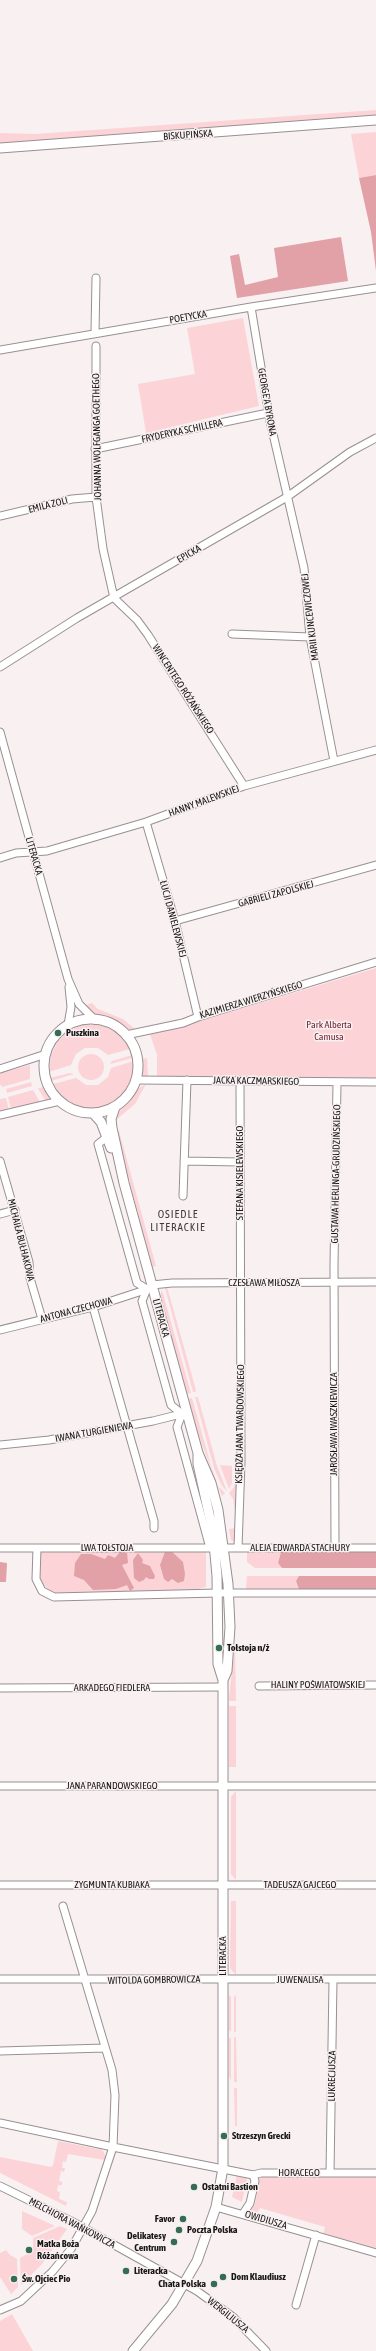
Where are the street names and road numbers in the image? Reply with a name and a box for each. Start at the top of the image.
street label: BISKUPIŃSKA [163,127,213,143]
street label: POETYCKA [168,308,208,326]
street label: GEORGE'A BYRONA [255,367,279,437]
street label: JOHANNA WOLFGANGA GOETHEGO [90,373,104,501]
street label: FRYDERYKA SCHILLERA [140,417,224,445]
street label: EMILA ZOLI [27,494,69,516]
street label: EPICKA [175,542,203,566]
street label: MARII KUNCEWICZOWEJ [299,573,321,661]
street label: WINCENTEGO RÓŻAŃSKIEGO [150,642,216,736]
street label: HANNY MALEWSKIEJ [167,783,241,819]
street label: LITERACKA [23,835,45,877]
street label: GABRIELI ZAPOLSKIEJ [237,878,315,910]
street label: ŁUCJI DANIELEWSKIEJ [157,879,189,959]
street label: KAZIMIERZA WIERZYŃSKIEGO [198,979,304,1021]
street label: JACKA KACZMARSKIEGO [213,1074,299,1088]
street label: GUSTAWA HERLINGA-GRUDZIŃSKIEGO [329,1104,343,1244]
street label: STEFANA KISIELEWSKIEGO [234,1126,246,1220]
street label: MICHAIŁA BUŁHAKOWA [5,1197,37,1283]
street label: CZESŁAWA MIŁOSZA [228,1277,300,1289]
street label: ANTONA CZECHOWA [39,1295,113,1325]
street label: LITERACKA [150,1297,172,1339]
street label: KSIĘDZA JANA TWARDOWSKIEGO [233,1364,247,1484]
street label: JAROSŁAWA IWASZKIEWICZA [328,1372,340,1476]
street label: IWANA TURGIENIEWA [54,1419,134,1445]
street label: LWA TOŁSTOJA [81,1542,133,1554]
street label: ALEJA EDWARDA STACHURY [250,1542,350,1554]
street label: HALINY POŚWIATOWSKIEJ [271,1679,365,1691]
street label: ARKADEGO FIEDLERA [74,1682,150,1694]
street label: JANA PARANDOWSKIEGO [66,1780,158,1792]
street label: ZYGMUNTA KUBIAKA [74,1879,150,1891]
street label: TADEUSZA GAJCEGO [264,1879,336,1891]
street label: LITERACKA [217,1936,229,1976]
street label: WITOLDA GOMBROWICZA [108,1973,200,1987]
street label: JUWENALISA [277,1974,323,1986]
street label: LUKRECJUSZA [326,2050,338,2102]
street label: HORACEGO [278,2167,320,2179]
street label: MELCHIORA WAŃKOWICZA [27,2195,117,2251]
street label: OWIDIUSZA [244,2208,288,2232]
street label: WERGILIUSZA [205,2295,251,2335]

